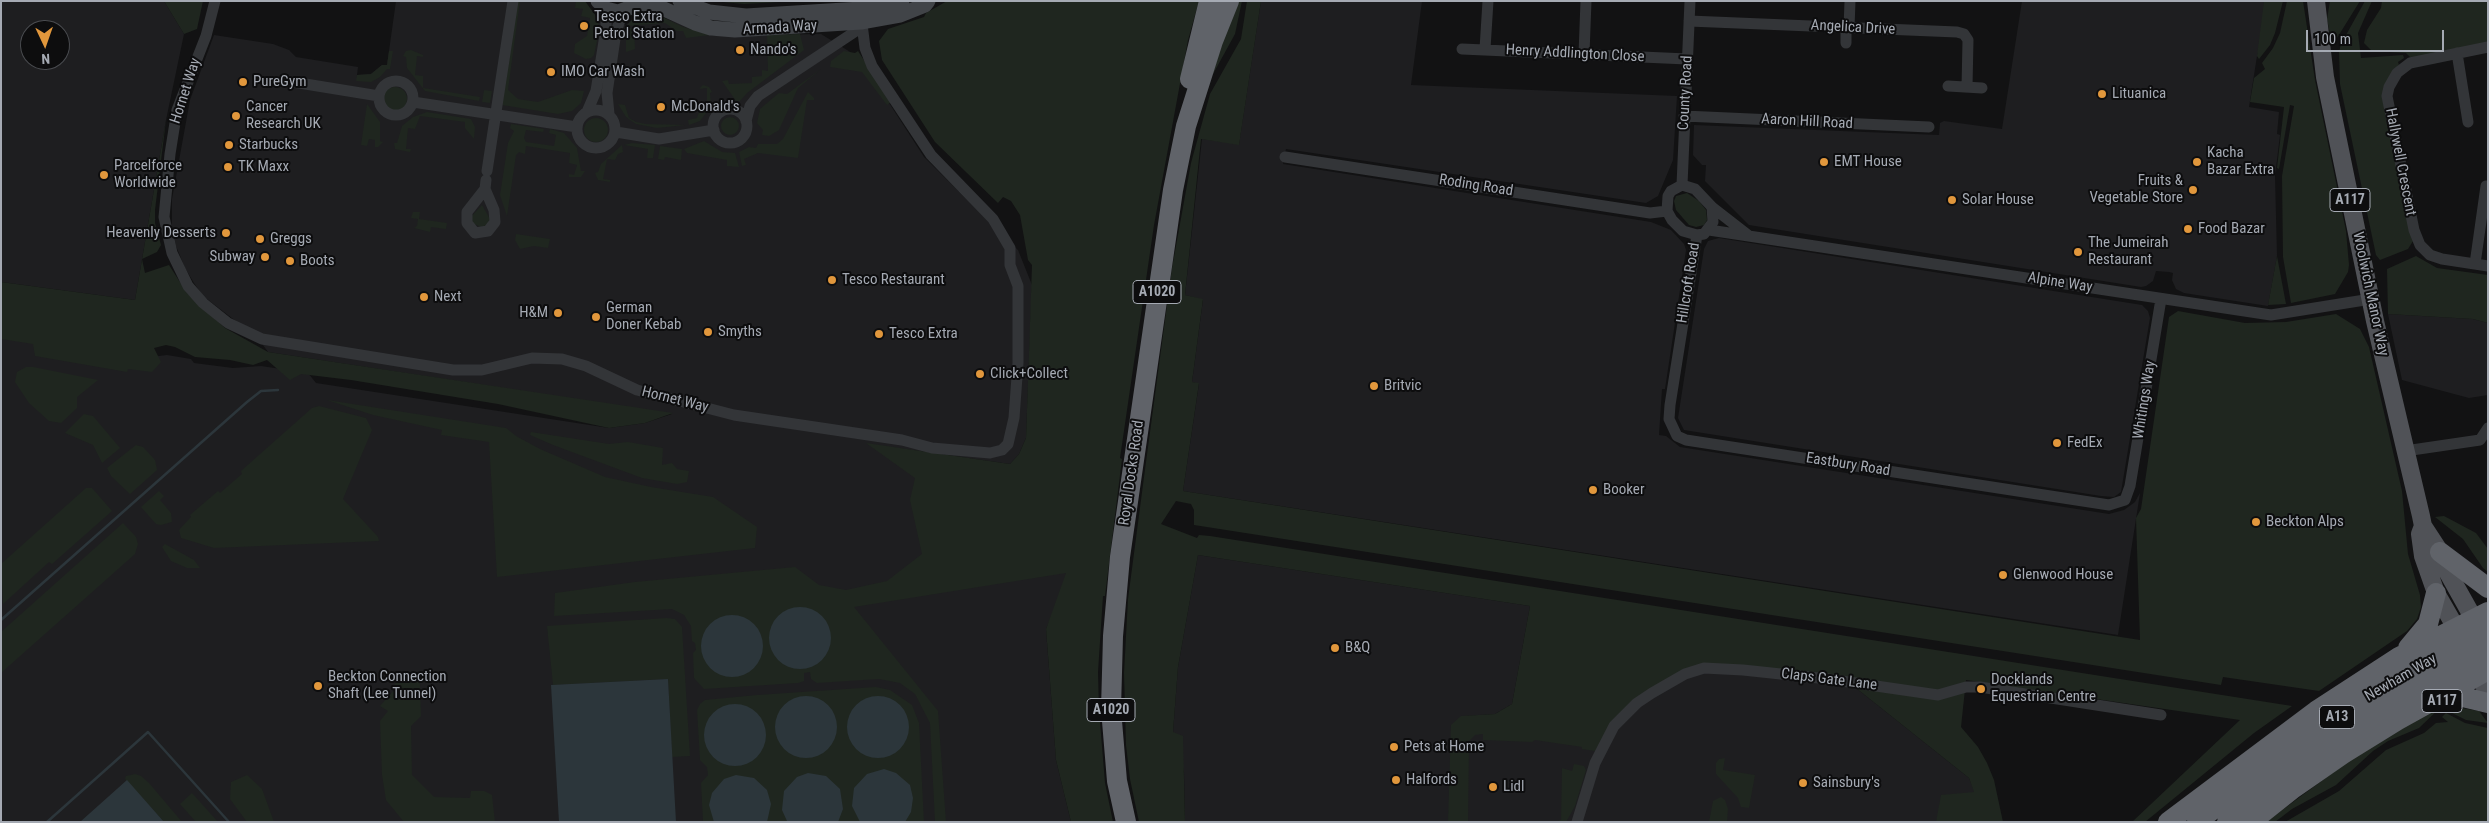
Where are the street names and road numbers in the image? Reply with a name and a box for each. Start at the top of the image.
street label: Armada Way [742,17,818,39]
street label: Angelica Drive [1810,17,1896,39]
street label: Henry Addlington Close [1505,41,1645,67]
street label: County Road [1675,55,1697,131]
street label: Hornet Way [167,56,205,126]
street label: Hallywell Crescent [2381,107,2419,217]
street label: Aaron Hill Road [1761,111,1853,133]
street label: Roding Road [1438,171,1514,201]
road number: A117 [2330,188,2370,212]
street label: Woolwich Manor Way [2348,230,2392,358]
street label: Hillcroft Road [1674,241,1704,325]
street label: Alpine Way [2026,269,2094,297]
road number: A1020 [1133,280,1181,304]
street label: Whitings Way [2130,359,2160,441]
street label: Hornet Way [640,383,710,417]
street label: Royal Docks Road [1116,419,1148,527]
street label: Eastbury Road [1805,449,1891,481]
street label: Newham Way [2362,650,2440,706]
street label: Claps Gate Lane [1780,665,1878,695]
road number: A117 [2422,689,2462,712]
road number: A1020 [1087,698,1135,722]
road number: A13 [2320,706,2354,729]

